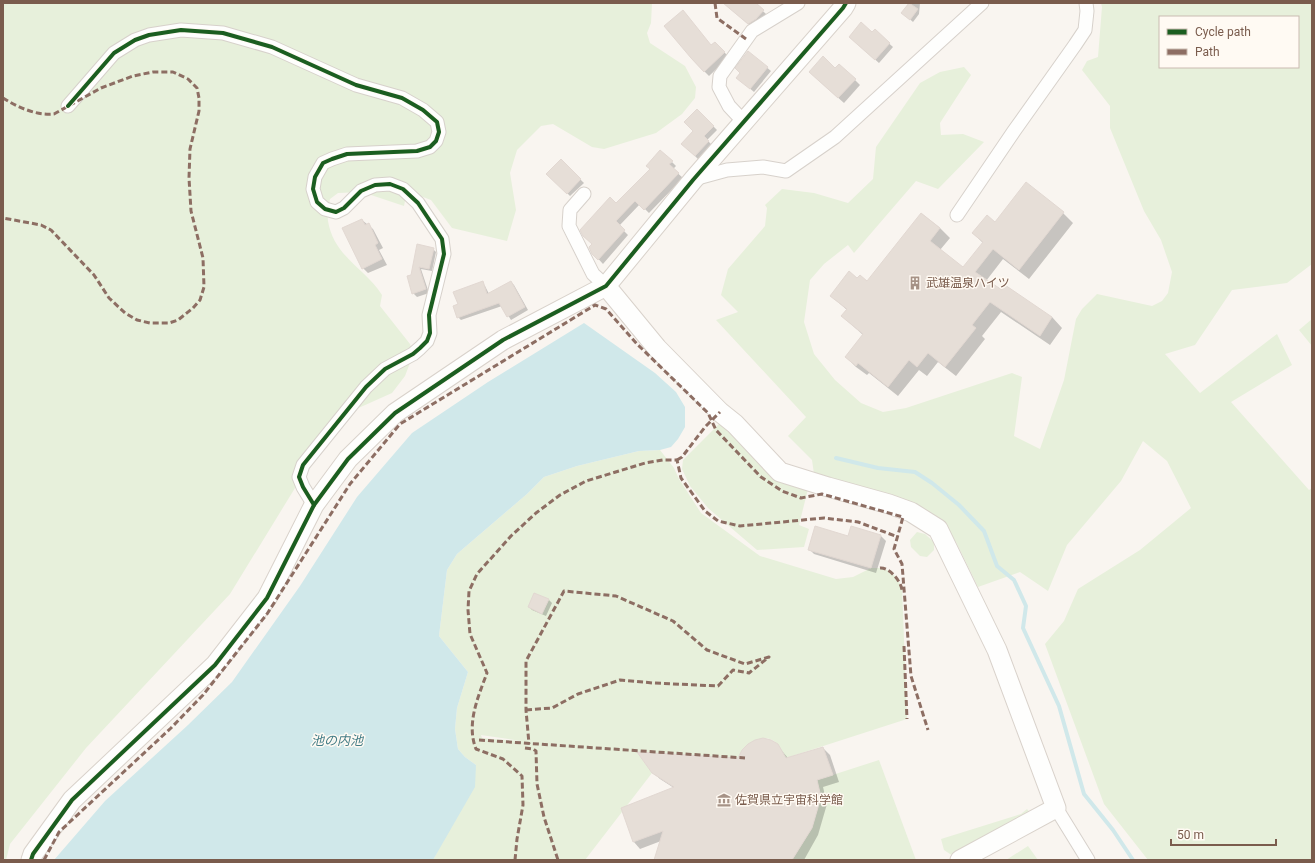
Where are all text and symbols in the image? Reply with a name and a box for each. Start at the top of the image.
legend [1159,16,1299,68]
text: Cycle path [1195,25,1251,39]
text: Path [1195,45,1220,59]
building icon: 武雄温泉ハイツ [907,275,923,291]
place label: 武雄温泉ハイツ [926,276,1010,290]
water label: 池の内池 [311,733,365,748]
museum icon: 佐賀県立宇宙科学館 [716,792,732,808]
place label: 佐賀県立宇宙科学館 [735,793,843,807]
scale bar [1171,821,1276,847]
text: 50 m [1177,828,1204,842]

